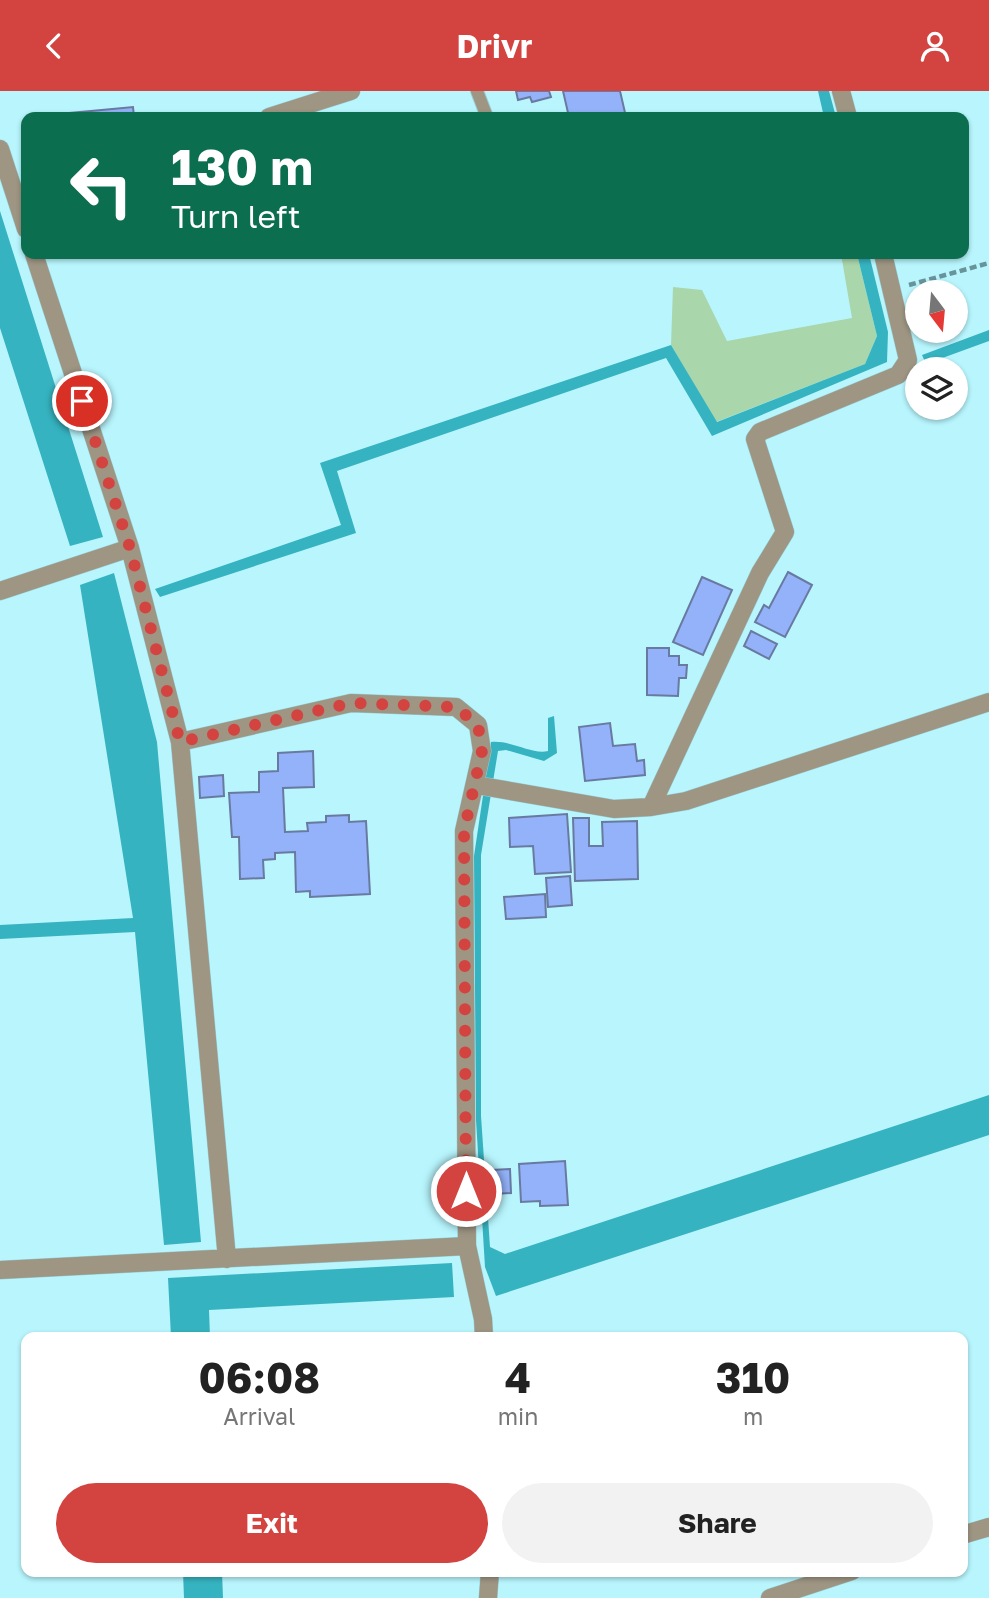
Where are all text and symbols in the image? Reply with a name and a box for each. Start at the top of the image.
icon: back [35,27,73,65]
text: Drivr [457,27,532,65]
icon: person [916,27,954,65]
text: 130 m [171,137,313,196]
icon: left [56,140,147,231]
text: Turn left [171,197,300,235]
north arrow [905,280,968,343]
map controls [905,280,968,420]
button: layers [905,357,968,420]
pin [52,371,112,431]
icon: arrive [63,382,101,420]
position arrow [429,1154,503,1228]
text: 06:08 [199,1352,320,1402]
text: 4 [505,1352,531,1402]
text: 310 [716,1352,790,1402]
text: Arrival [223,1402,295,1430]
text: min [498,1402,538,1430]
text: m [743,1402,763,1430]
button: Exit [56,1483,488,1563]
button: Share [502,1483,933,1563]

